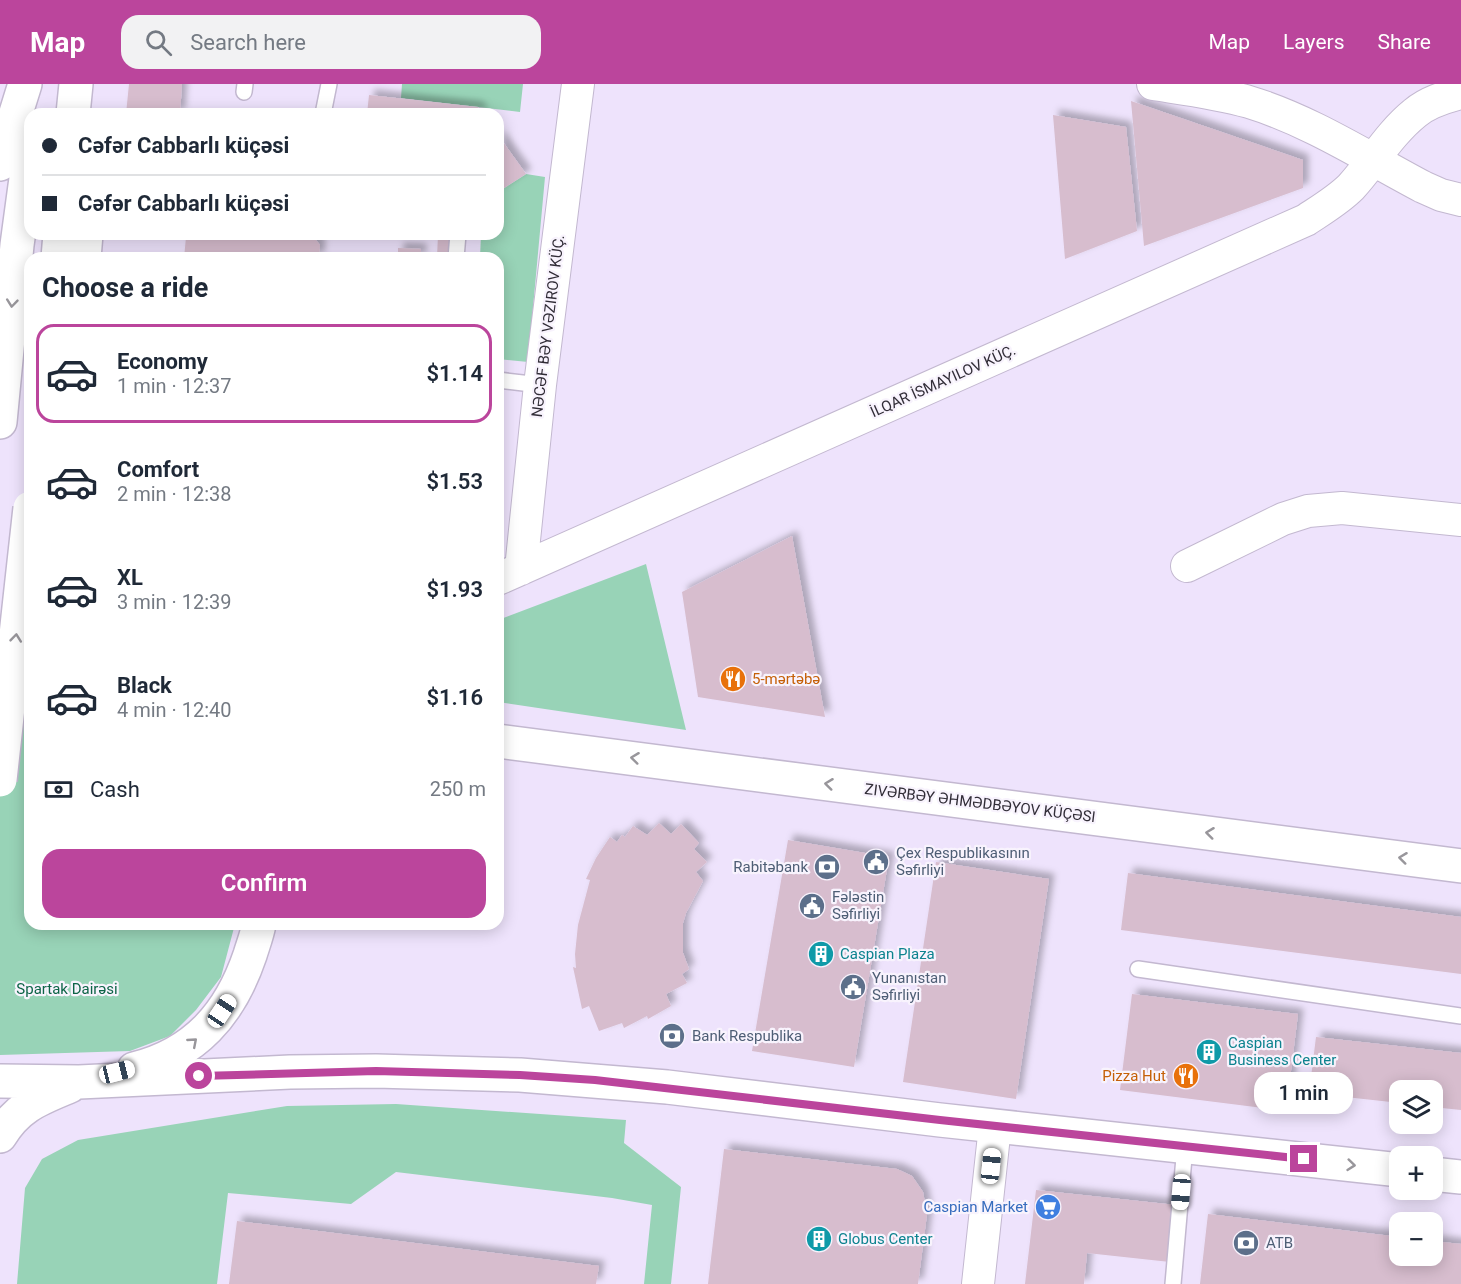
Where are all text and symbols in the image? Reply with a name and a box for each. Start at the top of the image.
search box [121,15,541,69]
text: Map [30,26,85,59]
icon: search [142,26,175,59]
text: Search here [190,30,306,55]
text: Map [1208,30,1250,54]
text: Layers [1283,30,1344,54]
text: Share [1377,30,1431,54]
text: Cəfər Cabbarlı küçəsi [78,133,289,158]
text: Cəfər Cabbarlı küçəsi [78,191,289,216]
street label: NƏCƏF BƏY VƏZIROV KÜÇ. [528,234,568,418]
text: Choose a ride [42,272,208,304]
one-way arrow [6,298,19,307]
street label: İLQAR İSMAYILOV KÜÇ. [868,341,1018,421]
icon: car [45,347,99,401]
text: Economy [117,349,208,374]
text: $1.14 [426,361,483,386]
text: 1 min · 12:37 [117,374,232,398]
icon: car [45,455,99,509]
text: Comfort [117,457,199,482]
text: $1.53 [426,469,483,494]
text: 2 min · 12:38 [117,482,232,506]
icon: car [45,563,99,617]
text: XL [117,565,143,590]
text: $1.93 [426,577,483,602]
text: 3 min · 12:39 [117,590,232,614]
one-way arrow [9,633,21,642]
restaurant icon: 5-mərtəbə [718,664,748,694]
place label: 5-mərtəbə [752,670,820,688]
icon: car [45,671,99,725]
text: Black [117,673,172,698]
text: $1.16 [426,685,483,710]
text: 4 min · 12:40 [117,698,232,722]
one-way arrow [631,753,640,765]
icon: cash [42,773,75,806]
text: Cash [90,777,140,802]
text: 250 m [430,777,486,801]
one-way arrow [824,778,833,790]
street label: ZIVƏRBƏY ƏHMƏDBƏYOV KÜÇƏSI [863,780,1097,826]
one-way arrow [1205,828,1214,840]
place label: Çex Respublikasının Səfirliyi [896,844,1030,879]
public building icon: Çex Respublikasının Səfirliyi [861,847,891,877]
button: Confirm [42,849,486,918]
bank icon: Rabitəbank [812,852,842,882]
one-way arrow [1398,853,1408,865]
place label: Rabitəbank [733,858,808,876]
place label: Fələstin Səfirliyi [832,888,884,923]
public building icon: Fələstin Səfirliyi [797,891,827,921]
building icon: Caspian Plaza [806,939,836,969]
place label: Caspian Plaza [840,945,935,963]
place label: Yunanıstan Səfirliyi [872,969,947,1004]
public building icon: Yunanıstan Səfirliyi [838,972,868,1002]
park label: Spartak Dairəsi [16,980,118,998]
car [204,991,240,1031]
bank icon: Bank Respublika [657,1021,687,1051]
place label: Bank Respublika [692,1027,802,1045]
place label: Caspian Business Center [1228,1034,1336,1069]
building icon: Caspian Business Center [1194,1037,1224,1067]
one-way arrow [186,1038,197,1049]
car [97,1059,137,1085]
restaurant icon: Pizza Hut [1171,1061,1201,1091]
route start [185,1062,212,1089]
place label: Pizza Hut [1102,1067,1166,1085]
callout: 1 min [1254,1072,1354,1114]
map controls [1389,1080,1443,1266]
button: layers [1389,1080,1443,1134]
text: 1 min [1278,1081,1329,1105]
route end [1290,1145,1317,1172]
button: + [1389,1146,1443,1200]
car [980,1147,1002,1185]
one-way arrow [1346,1158,1355,1170]
car [1170,1173,1192,1211]
supermarket icon: Caspian Market [1033,1192,1063,1222]
place label: Caspian Market [923,1198,1028,1216]
button: − [1389,1212,1443,1266]
building icon: Globus Center [804,1224,834,1254]
bank icon: ATB [1231,1228,1261,1258]
place label: Globus Center [838,1230,933,1248]
place label: ATB [1266,1234,1293,1252]

